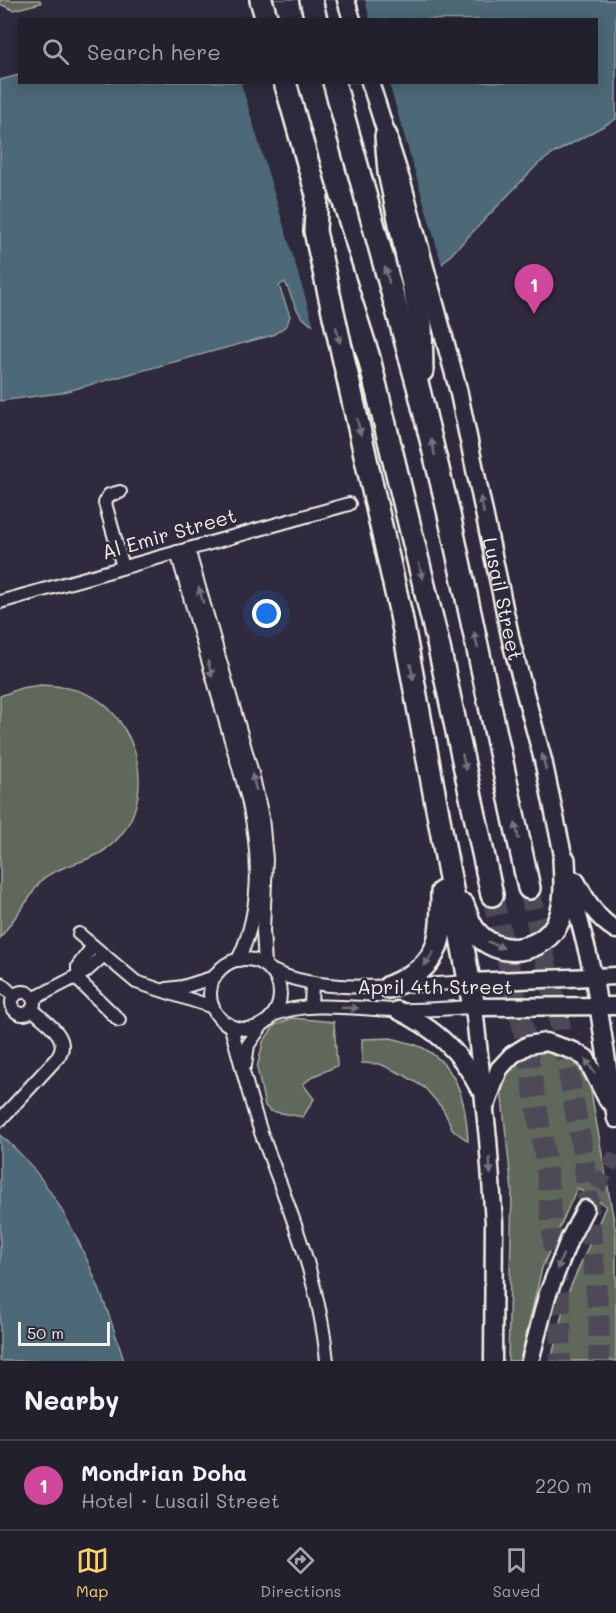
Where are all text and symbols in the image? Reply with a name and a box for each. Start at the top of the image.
search box [18,18,598,84]
icon: search [39,35,72,68]
text: Search here [87,37,221,66]
pin: 1 [514,264,554,314]
one-way arrow [382,265,391,283]
one-way arrow [334,326,344,344]
one-way arrow [354,417,364,436]
one-way arrow [427,437,437,456]
one-way arrow [477,496,486,515]
street label: Al Emir Street [98,501,239,565]
street label: Lusail Street [478,535,530,663]
one-way arrow [417,562,427,581]
one-way arrow [196,585,205,603]
your location [252,599,281,628]
one-way arrow [471,630,480,649]
one-way arrow [206,660,216,678]
one-way arrow [408,663,417,682]
one-way arrow [460,752,469,771]
one-way arrow [538,752,548,771]
one-way arrow [249,773,258,791]
one-way arrow [512,821,521,840]
one-way arrow [487,940,505,950]
one-way arrow [423,950,435,966]
street label: April 4th Street [357,973,513,999]
one-way arrow [341,1004,360,1013]
one-way arrow [584,1058,595,1074]
one-way arrow [485,1157,495,1176]
one-way arrow [555,1253,565,1271]
scale bar [18,1319,110,1346]
text: 50 m [27,1322,64,1343]
text: Nearby [24,1383,119,1417]
text: Mondrian Doha [81,1458,247,1487]
text: 1 [39,1472,48,1498]
text: 220 m [535,1472,592,1498]
text: Hotel · Lusail Street [81,1487,280,1513]
tab: Map [76,1544,109,1601]
tab: Directions [260,1544,341,1601]
tab: Saved [493,1544,540,1601]

